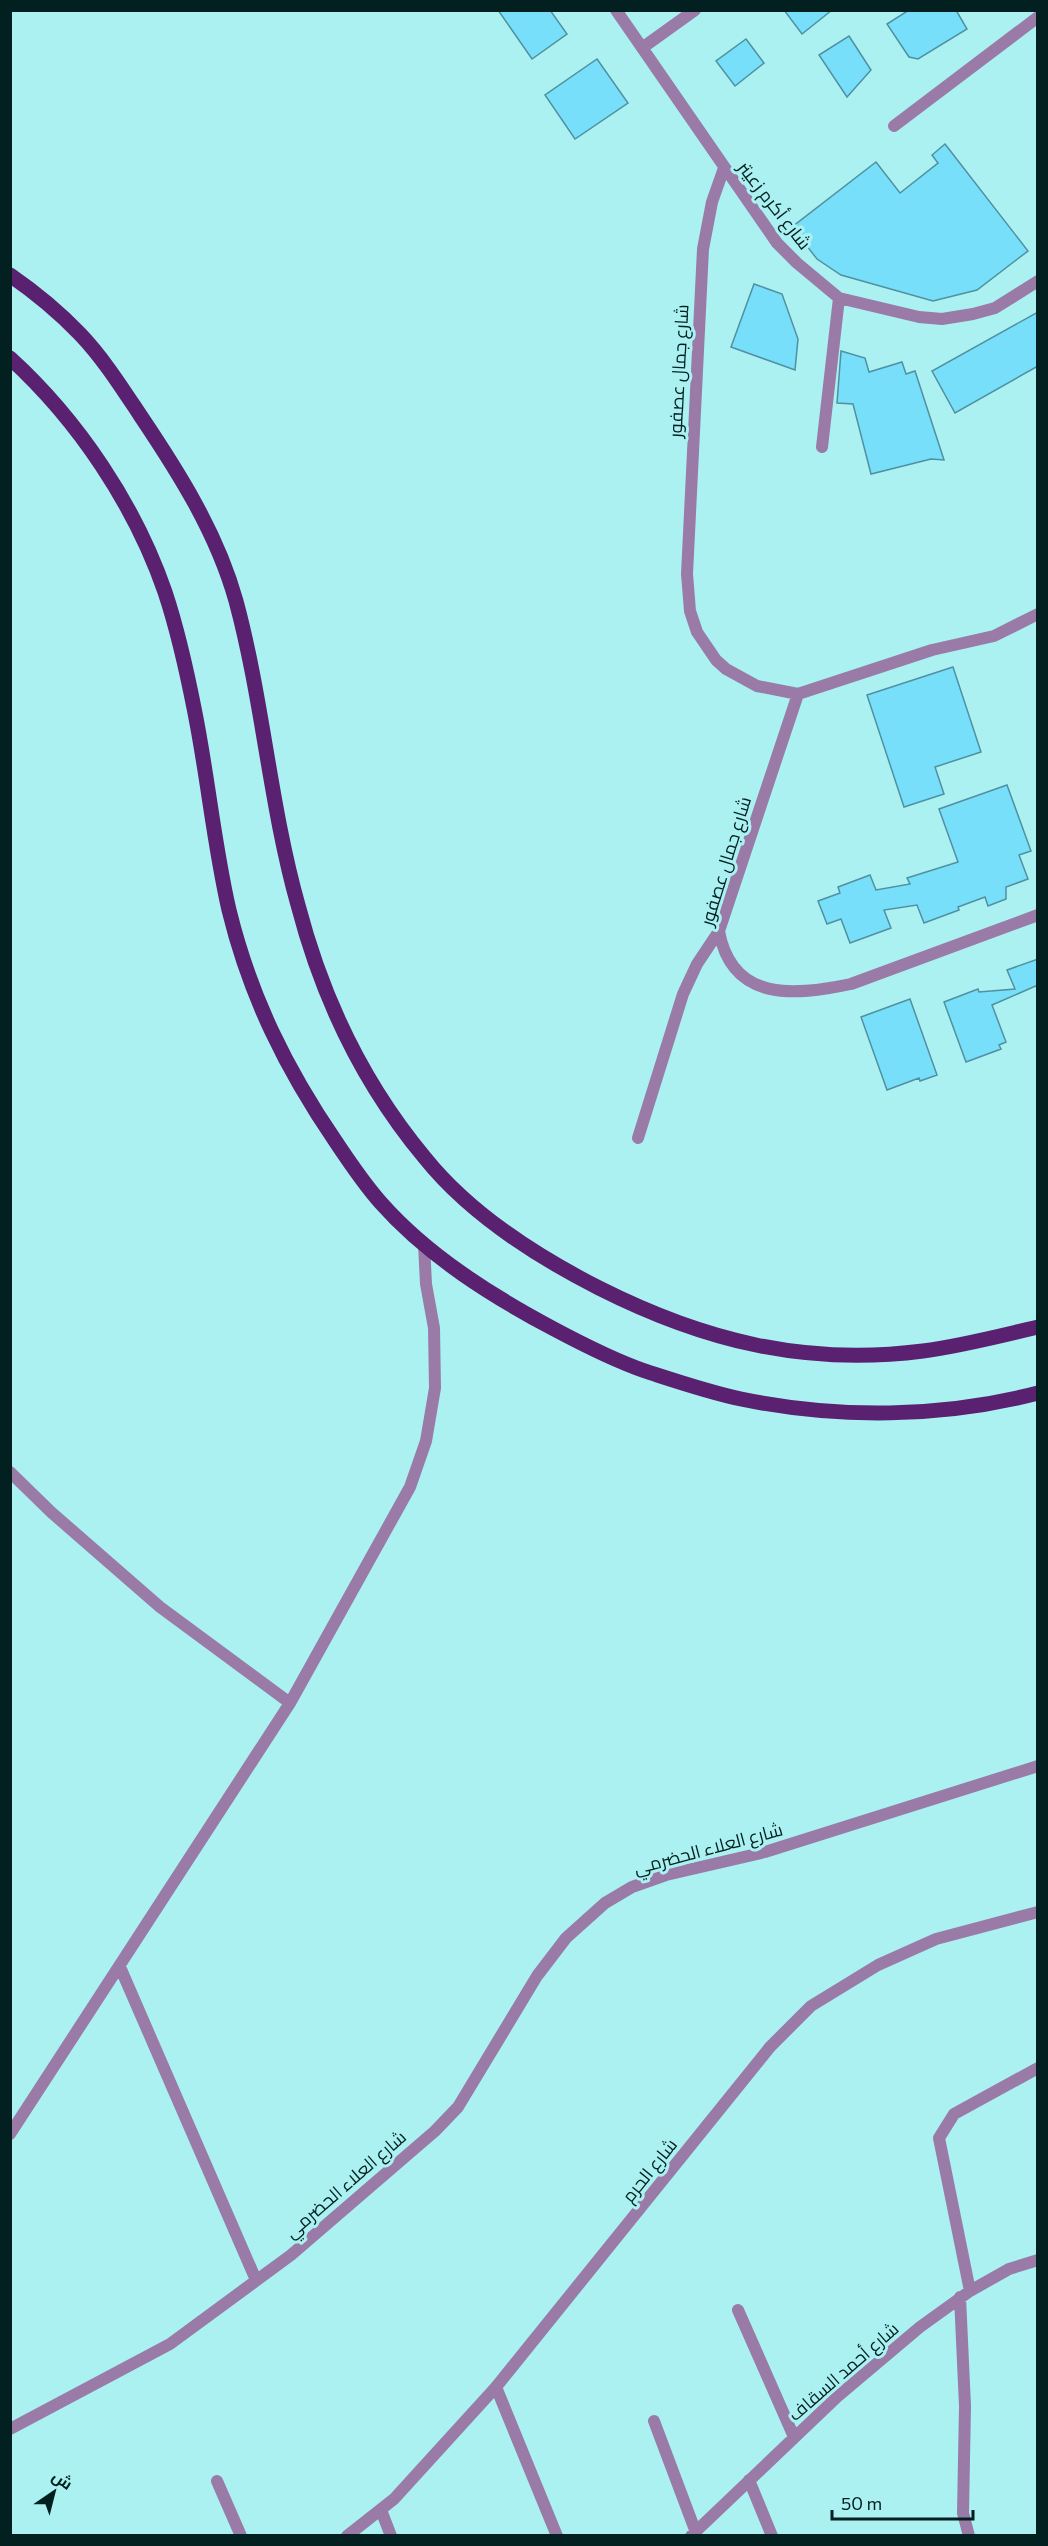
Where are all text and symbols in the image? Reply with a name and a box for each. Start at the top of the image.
street label: شارع أكرم زعيتر [732,156,816,255]
street label: شارع جمال عصفور [663,304,694,440]
street label: شارع جمال عصفور [695,794,757,930]
street label: شارع العلاء الحضرمي [631,1818,786,1882]
street label: شارع العلاء الحضرمي [280,2125,413,2246]
street label: شارع الحرم [617,2134,683,2208]
street label: شارع أحمد السقاف [783,2317,904,2426]
north arrow [24,2462,84,2522]
text: ش [48,2466,77,2494]
scale bar [832,2483,973,2521]
text: 50 m [841,2492,882,2514]

